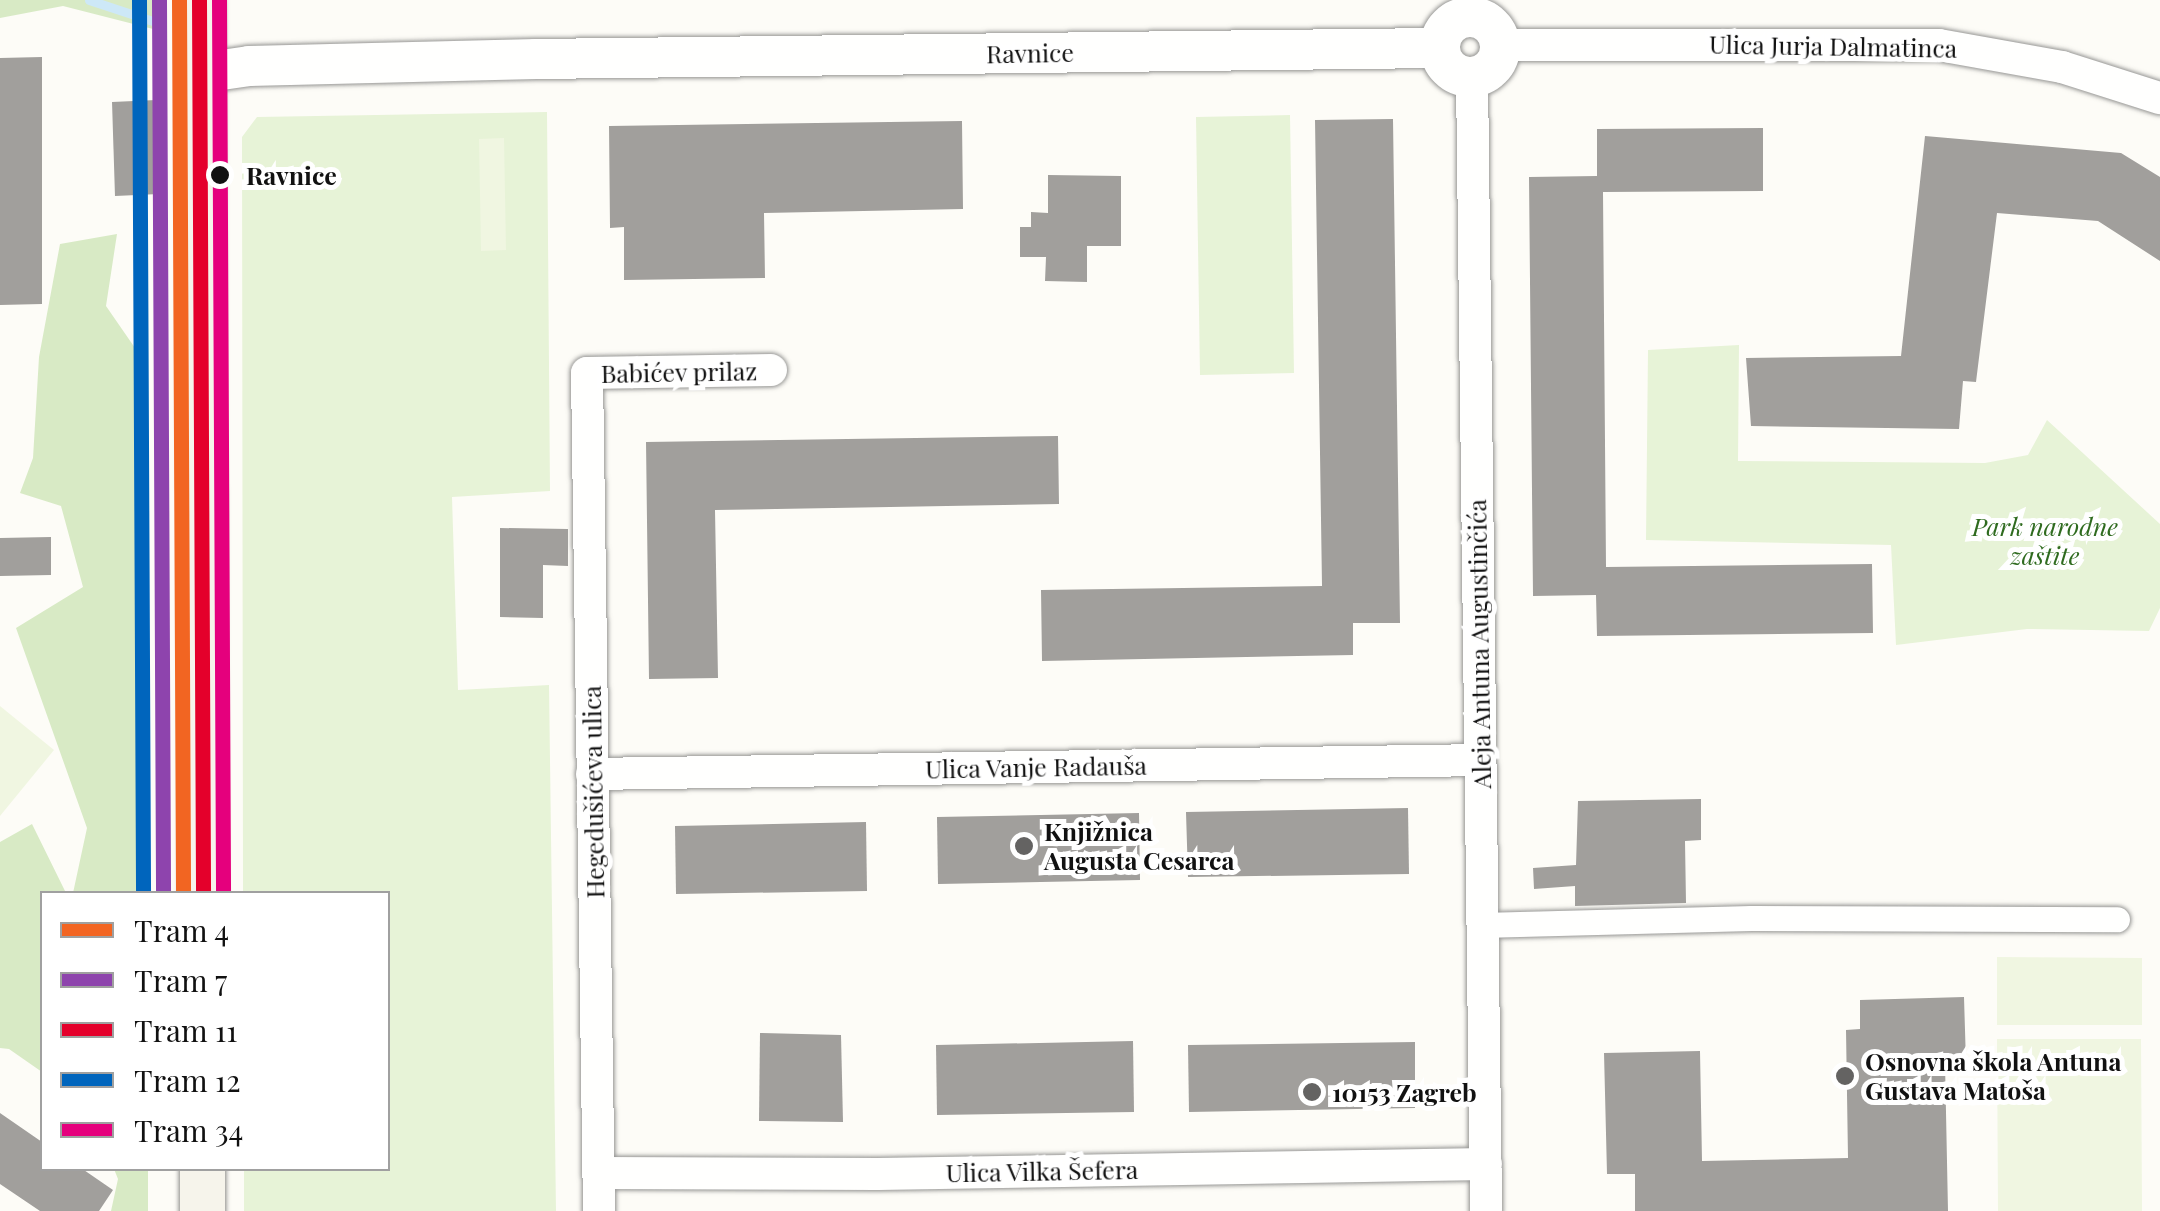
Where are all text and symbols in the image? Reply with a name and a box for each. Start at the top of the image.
street label: Ulica Jurja Dalmatinca [1708,29,1958,63]
street label: Ravnice [986,37,1074,69]
marker: Ravnice [203,158,237,192]
place label: Ravnice [246,160,337,190]
street label: Babićev prilaz [600,356,758,388]
street label: Aleja Antuna Augustinčića [1461,498,1497,790]
park label: Park narodne zaštite [1972,512,2118,571]
street label: Hegedušićeva ulica [576,685,610,899]
street label: Ulica Vanje Radauša [924,750,1148,784]
place label: Knjižnica Augusta Cesarca [1044,817,1235,876]
marker: Knjižnica Augusta Cesarca [1013,835,1035,857]
legend [40,891,390,1171]
text: Tram 4 [134,910,229,950]
text: Tram 7 [134,960,227,1000]
text: Tram 11 [134,1010,237,1050]
place label: Osnovna škola Antuna Gustava Matoša [1865,1047,2123,1106]
text: Tram 12 [134,1060,241,1100]
marker: Osnovna škola Antuna Gustava Matoša [1834,1065,1856,1087]
place label: 10153 Zagreb [1332,1077,1477,1107]
marker: 10153 Zagreb [1301,1081,1323,1103]
text: Tram 34 [134,1110,243,1150]
street label: Ulica Vilka Šefera [945,1154,1139,1188]

